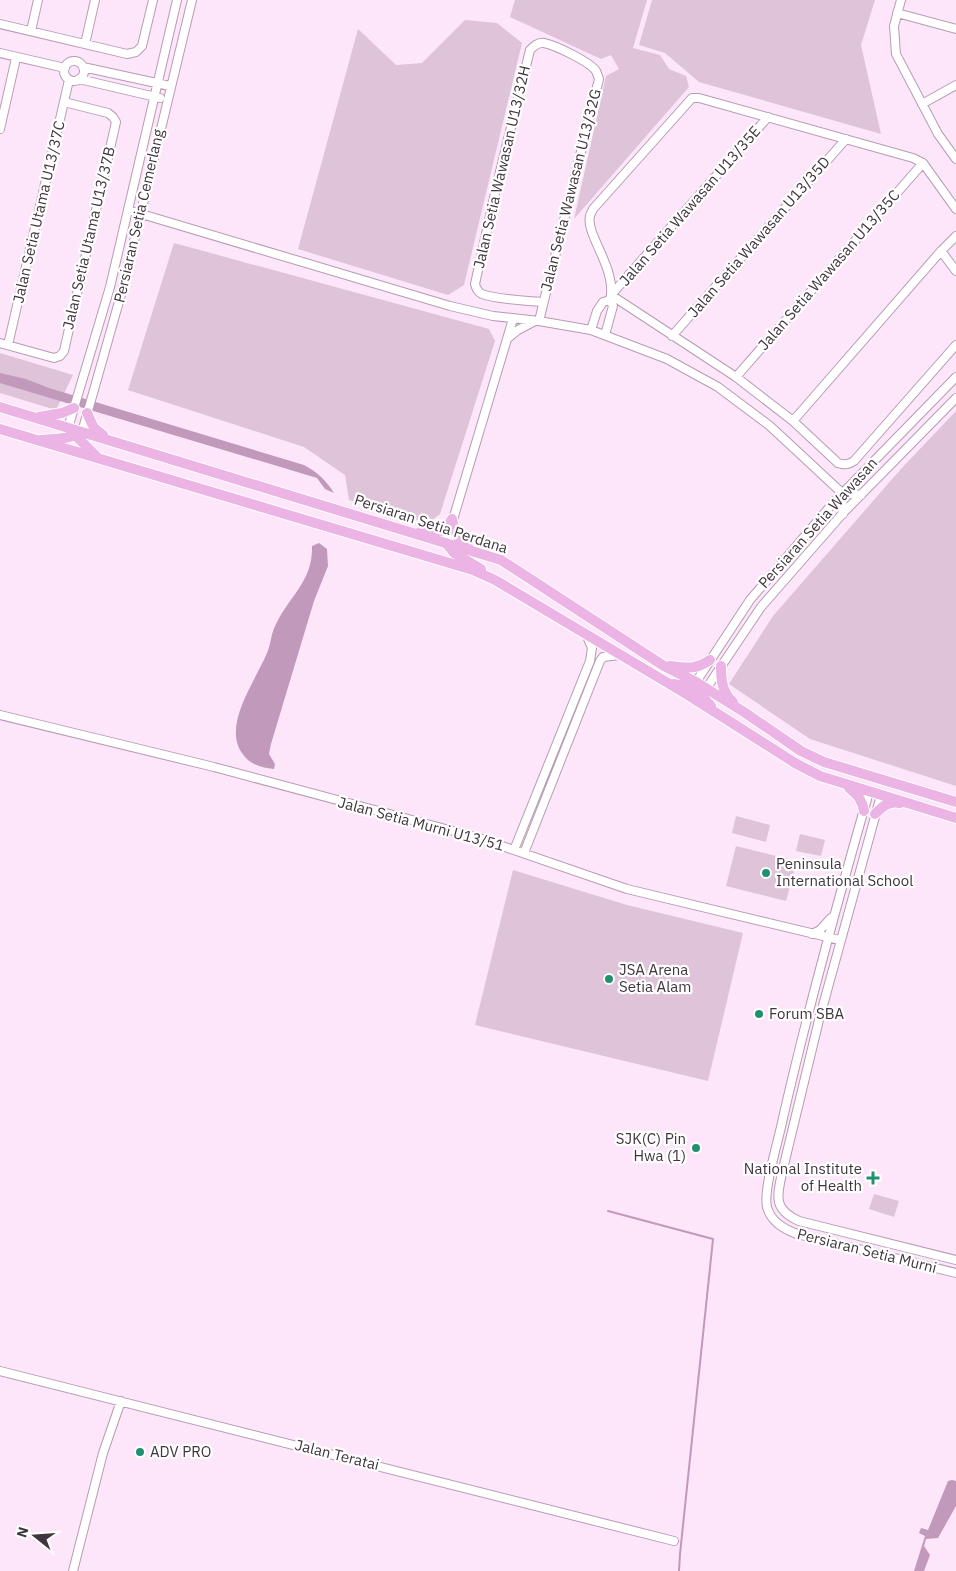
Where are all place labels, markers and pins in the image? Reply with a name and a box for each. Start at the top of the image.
place label: Peninsula International School [776,854,913,890]
marker: Peninsula International School [760,867,772,879]
place label: JSA Arena Setia Alam [619,960,691,996]
marker: JSA Arena Setia Alam [603,973,615,985]
place label: Forum SBA [769,1004,844,1023]
marker: Forum SBA [753,1008,765,1020]
place label: SJK(C) Pin Hwa (1) [616,1129,686,1165]
marker: SJK(C) Pin Hwa (1) [690,1142,702,1154]
place label: National Institute of Health [744,1159,862,1195]
marker: National Institute of Health [866,1171,880,1185]
place label: ADV PRO [150,1442,211,1461]
marker: ADV PRO [134,1446,146,1458]

